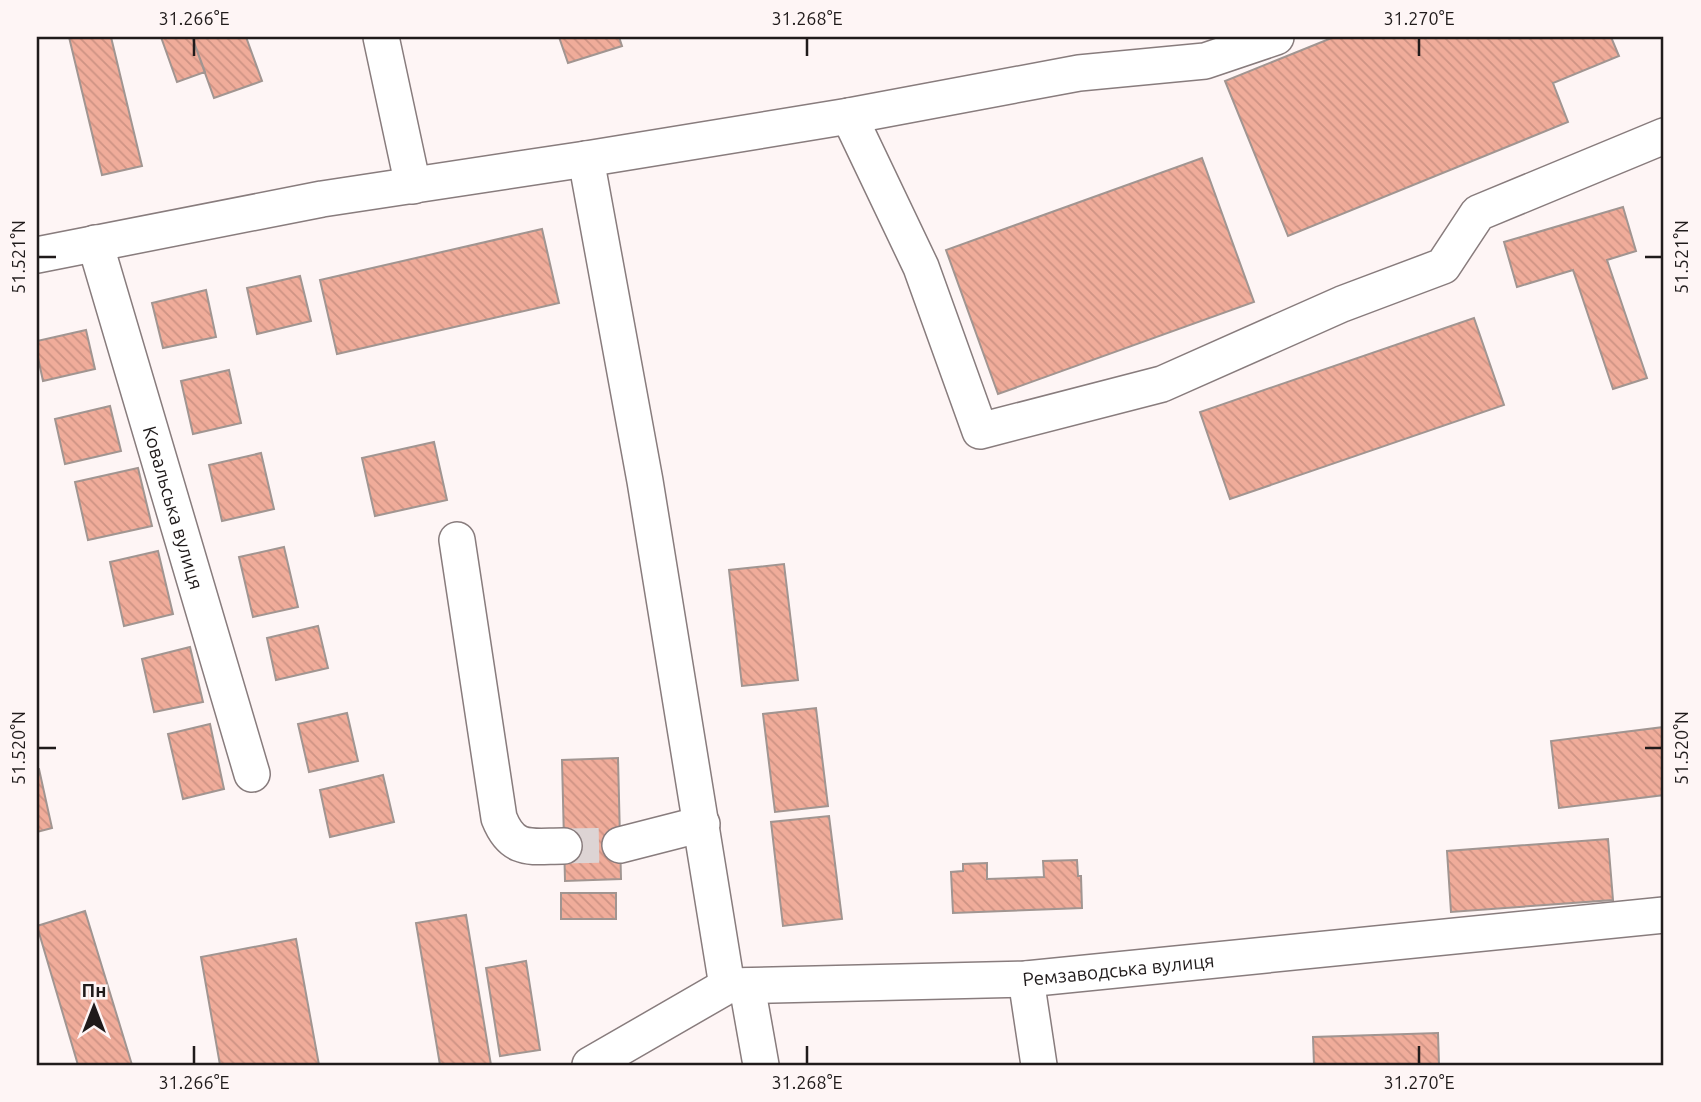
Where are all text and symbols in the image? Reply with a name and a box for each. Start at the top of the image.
text: 31.266°E [158,8,230,28]
text: 31.268°E [771,8,843,28]
text: 31.270°E [1383,8,1455,28]
text: 51.521°N [8,220,28,294]
text: 51.521°N [1671,220,1691,294]
street label: Ковальська вулиця [139,423,208,592]
text: 51.520°N [8,711,28,785]
text: 51.520°N [1671,711,1691,785]
street label: Ремзаводська вулиця [1021,949,1215,990]
north arrow [60,972,130,1042]
text: Пн [82,979,106,1001]
text: 31.266°E [158,1072,230,1092]
text: 31.268°E [771,1072,843,1092]
text: 31.270°E [1383,1072,1455,1092]

